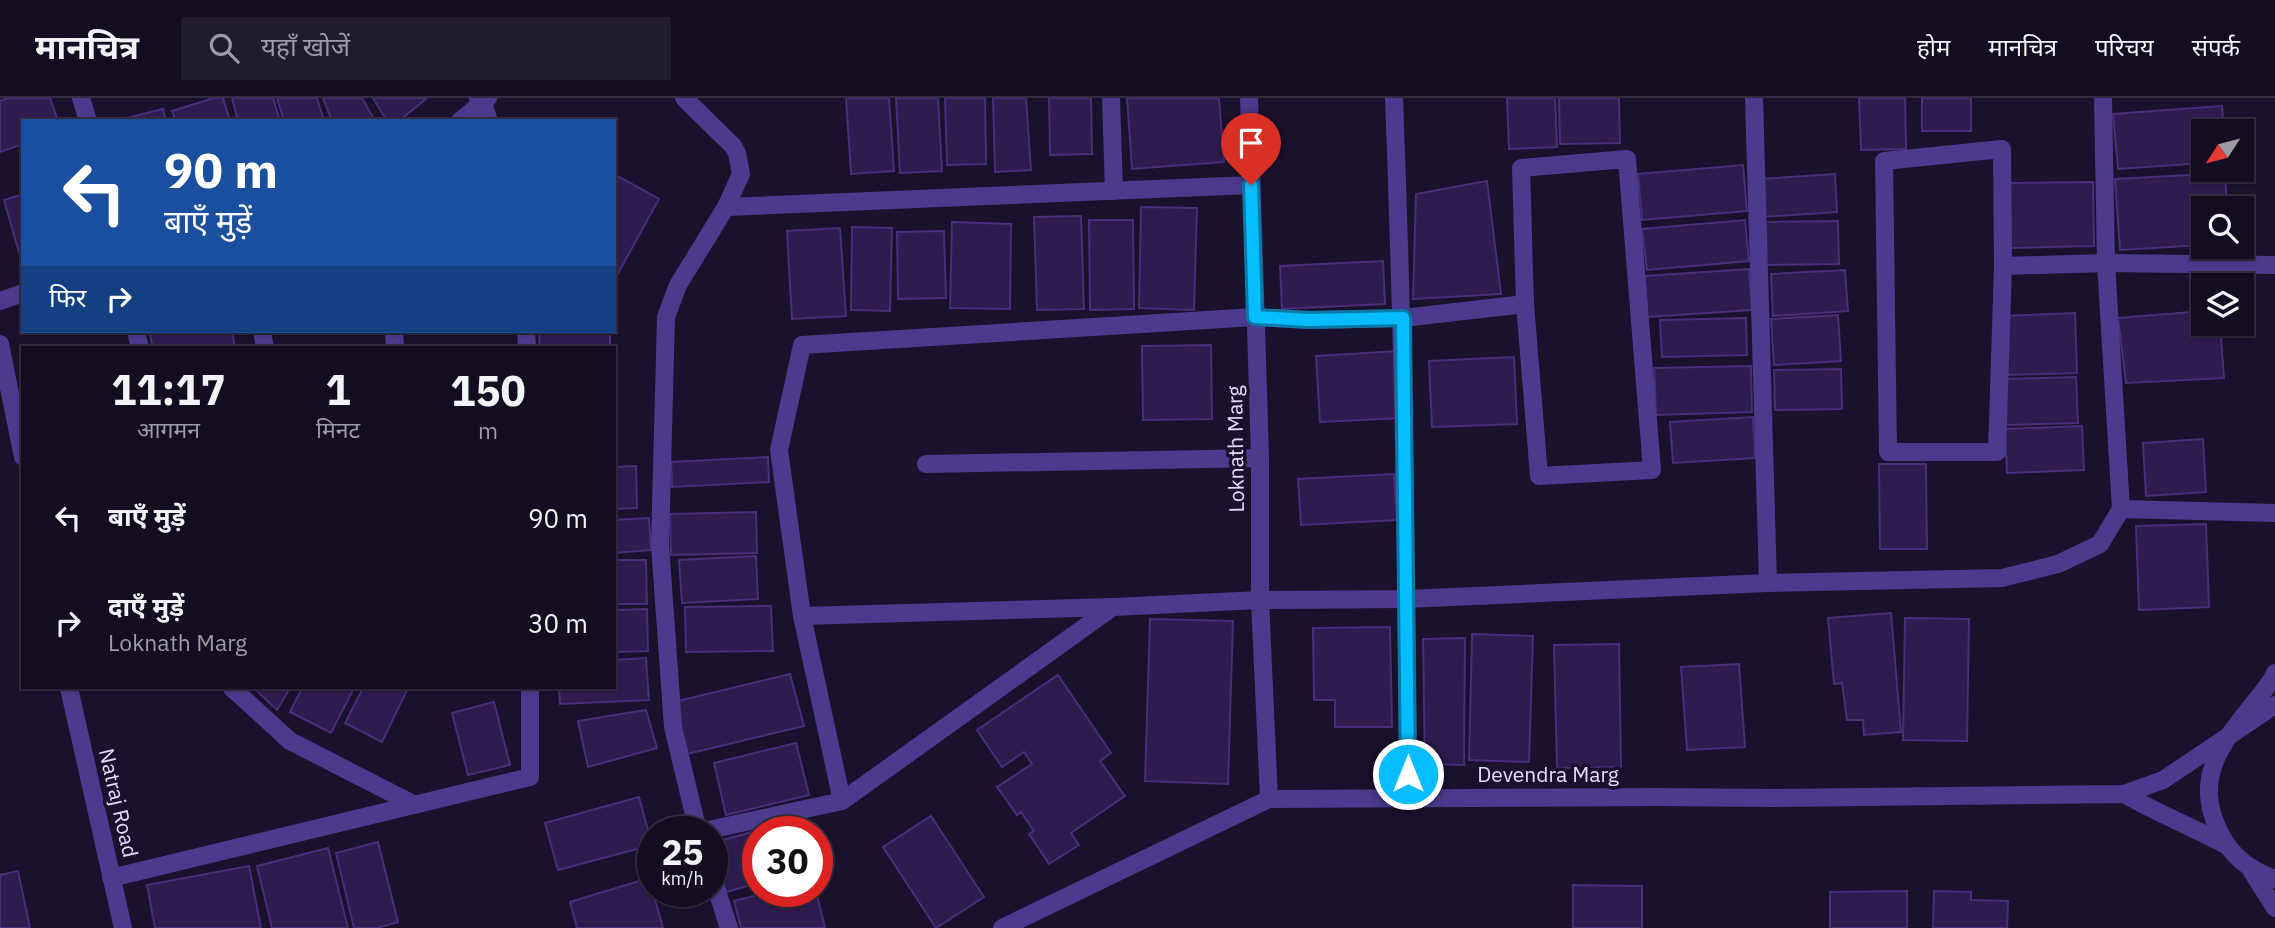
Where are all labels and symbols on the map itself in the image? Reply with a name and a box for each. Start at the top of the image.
pin [1221,113,1281,185]
north arrow [2191,119,2254,182]
street label: Loknath Marg [1220,385,1250,513]
position arrow [1371,737,1445,811]
street label: Natraj Road [93,746,145,860]
street label: Devendra Marg [1477,760,1619,788]
speed limit sign: 30 [742,816,833,907]

